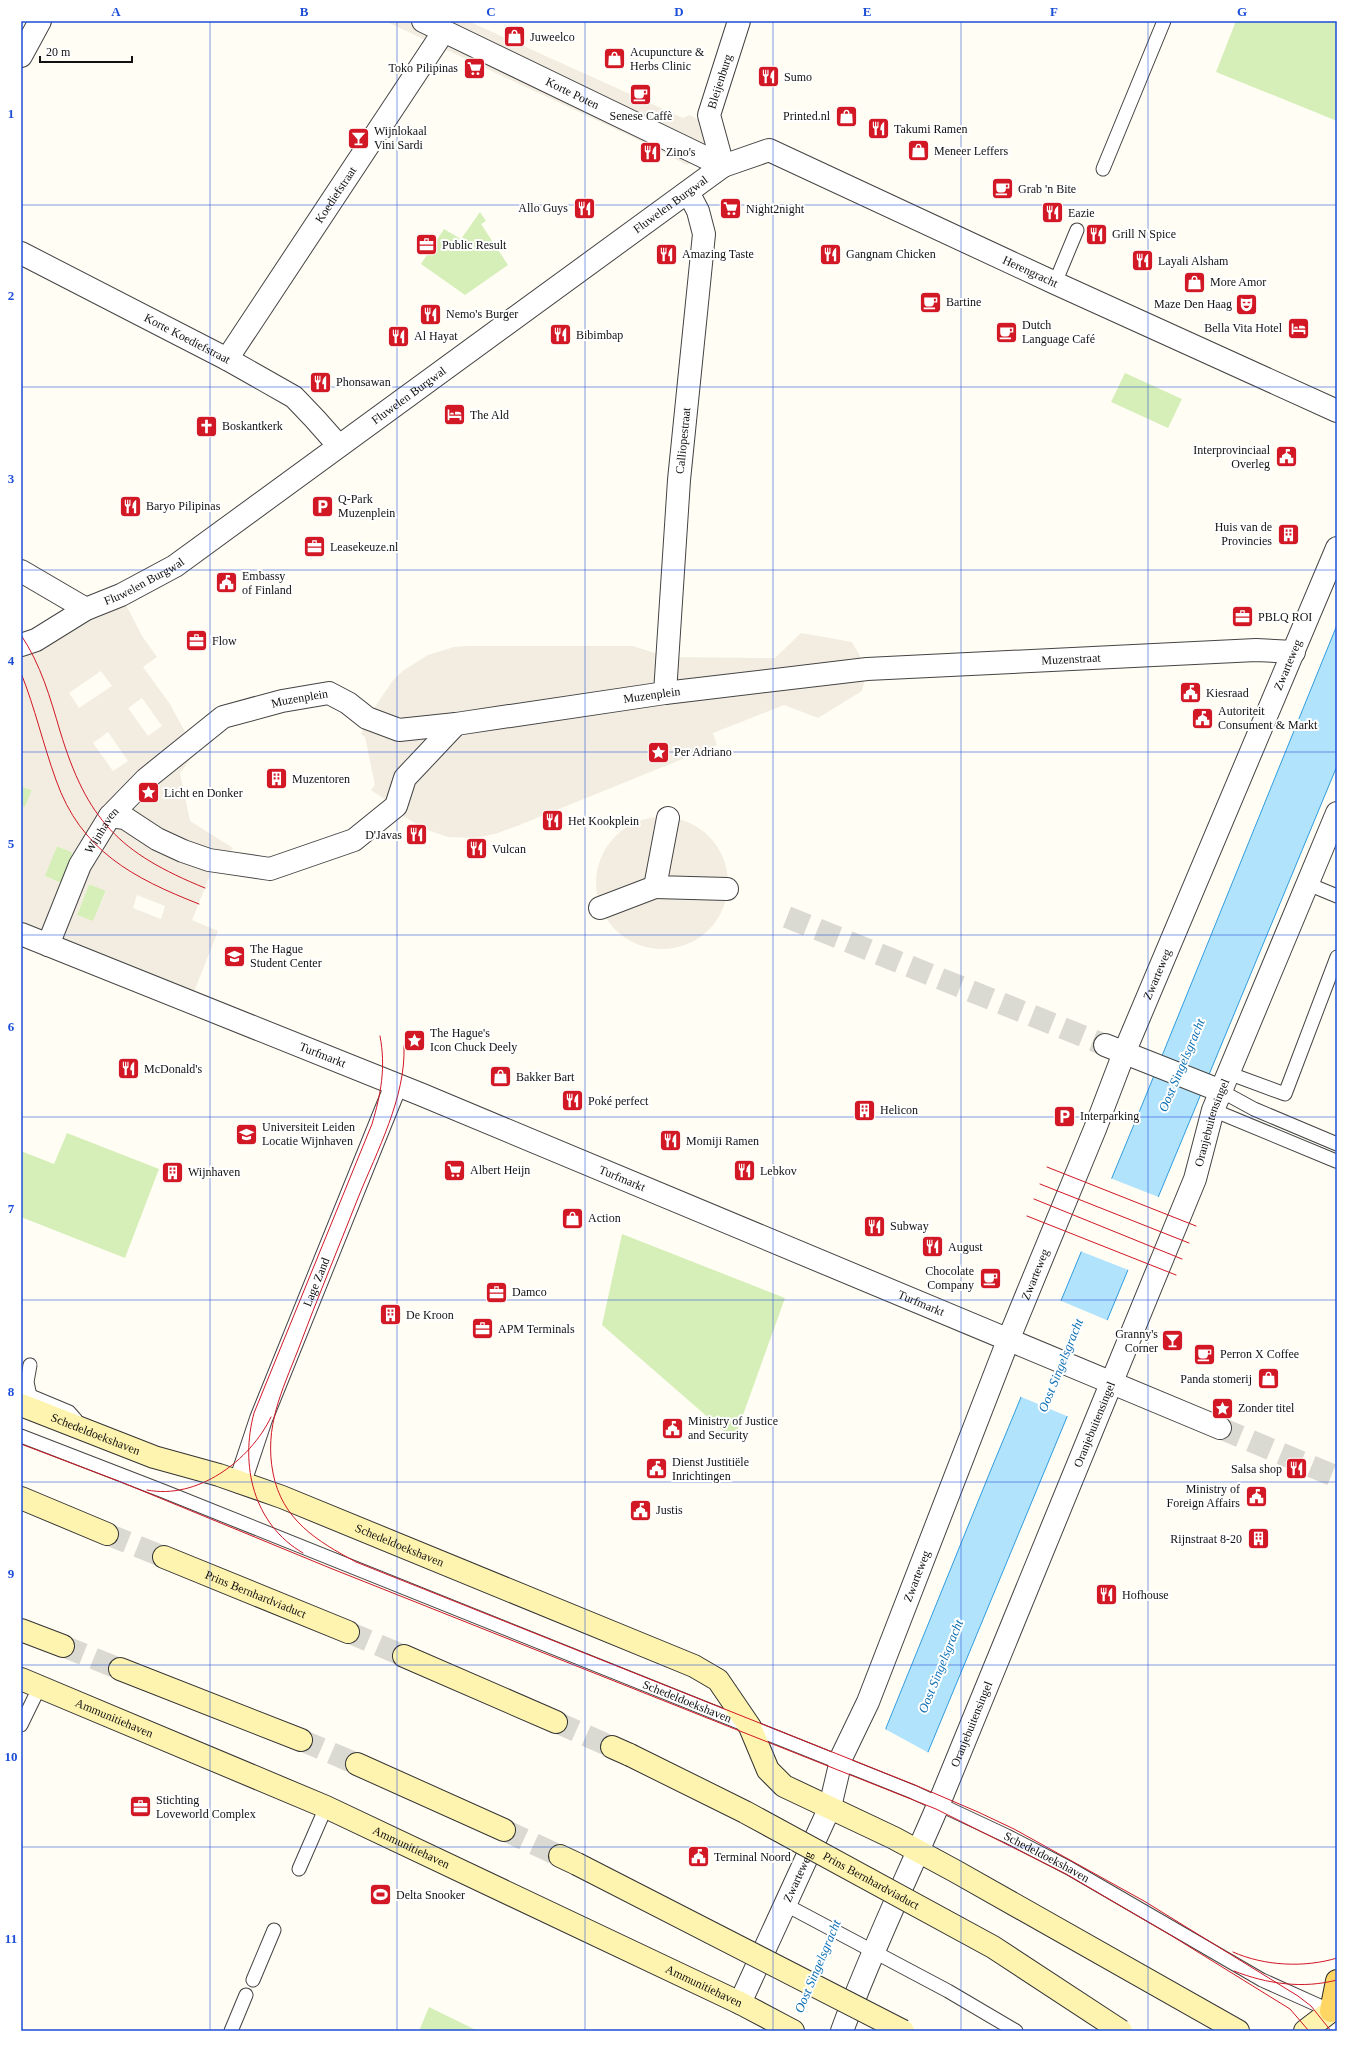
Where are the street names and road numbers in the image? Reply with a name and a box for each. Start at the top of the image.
street label: Bleijenburg [704,53,735,111]
street label: Korte Poten [543,74,601,112]
street label: Koediefstraat [312,163,360,226]
street label: Fluwelen Burgwal [630,172,711,236]
street label: Herengracht [1000,253,1061,291]
street label: Korte Koediefstraat [142,311,233,367]
street label: Fluwelen Burgwal [369,363,449,427]
street label: Calliopestraat [673,406,693,475]
street label: Fluwelen Burgwal [102,554,188,608]
street label: Zwarteweg [1271,637,1305,692]
street label: Muzenstraat [1041,651,1102,667]
street label: Muzenplein [622,684,681,706]
street label: Muzenplein [270,686,329,711]
street label: Wijnhaven [82,804,122,856]
street label: Zwarteweg [1140,947,1174,1002]
street label: Turfmarkt [297,1039,349,1071]
street label: Oranjebuitensingel [1192,1076,1232,1168]
street label: Turfmarkt [597,1163,648,1195]
street label: Zwarteweg [1018,1247,1052,1302]
street label: Lage Zand [300,1256,332,1309]
street label: Turfmarkt [896,1287,947,1319]
street label: Oranjebuitensingel [1071,1379,1118,1469]
street label: Schedeldoekshaven [49,1410,142,1458]
street label: Schedeldoekshaven [353,1521,446,1570]
street label: Zwarteweg [900,1548,933,1604]
street label: Prins Bernhardviaduct [203,1568,309,1621]
street label: Schedeldoekshaven [641,1677,734,1725]
street label: Oranjebuitensingel [948,1679,995,1769]
street label: Ammunitiehaven [73,1695,155,1741]
street label: Ammunitiehaven [370,1823,452,1871]
street label: Schedeldoekshaven [1002,1829,1092,1885]
street label: Zwarteweg [780,1849,816,1904]
street label: Prins Bernhardviaduct [821,1849,922,1913]
street label: Ammunitiehaven [663,1962,745,2010]

